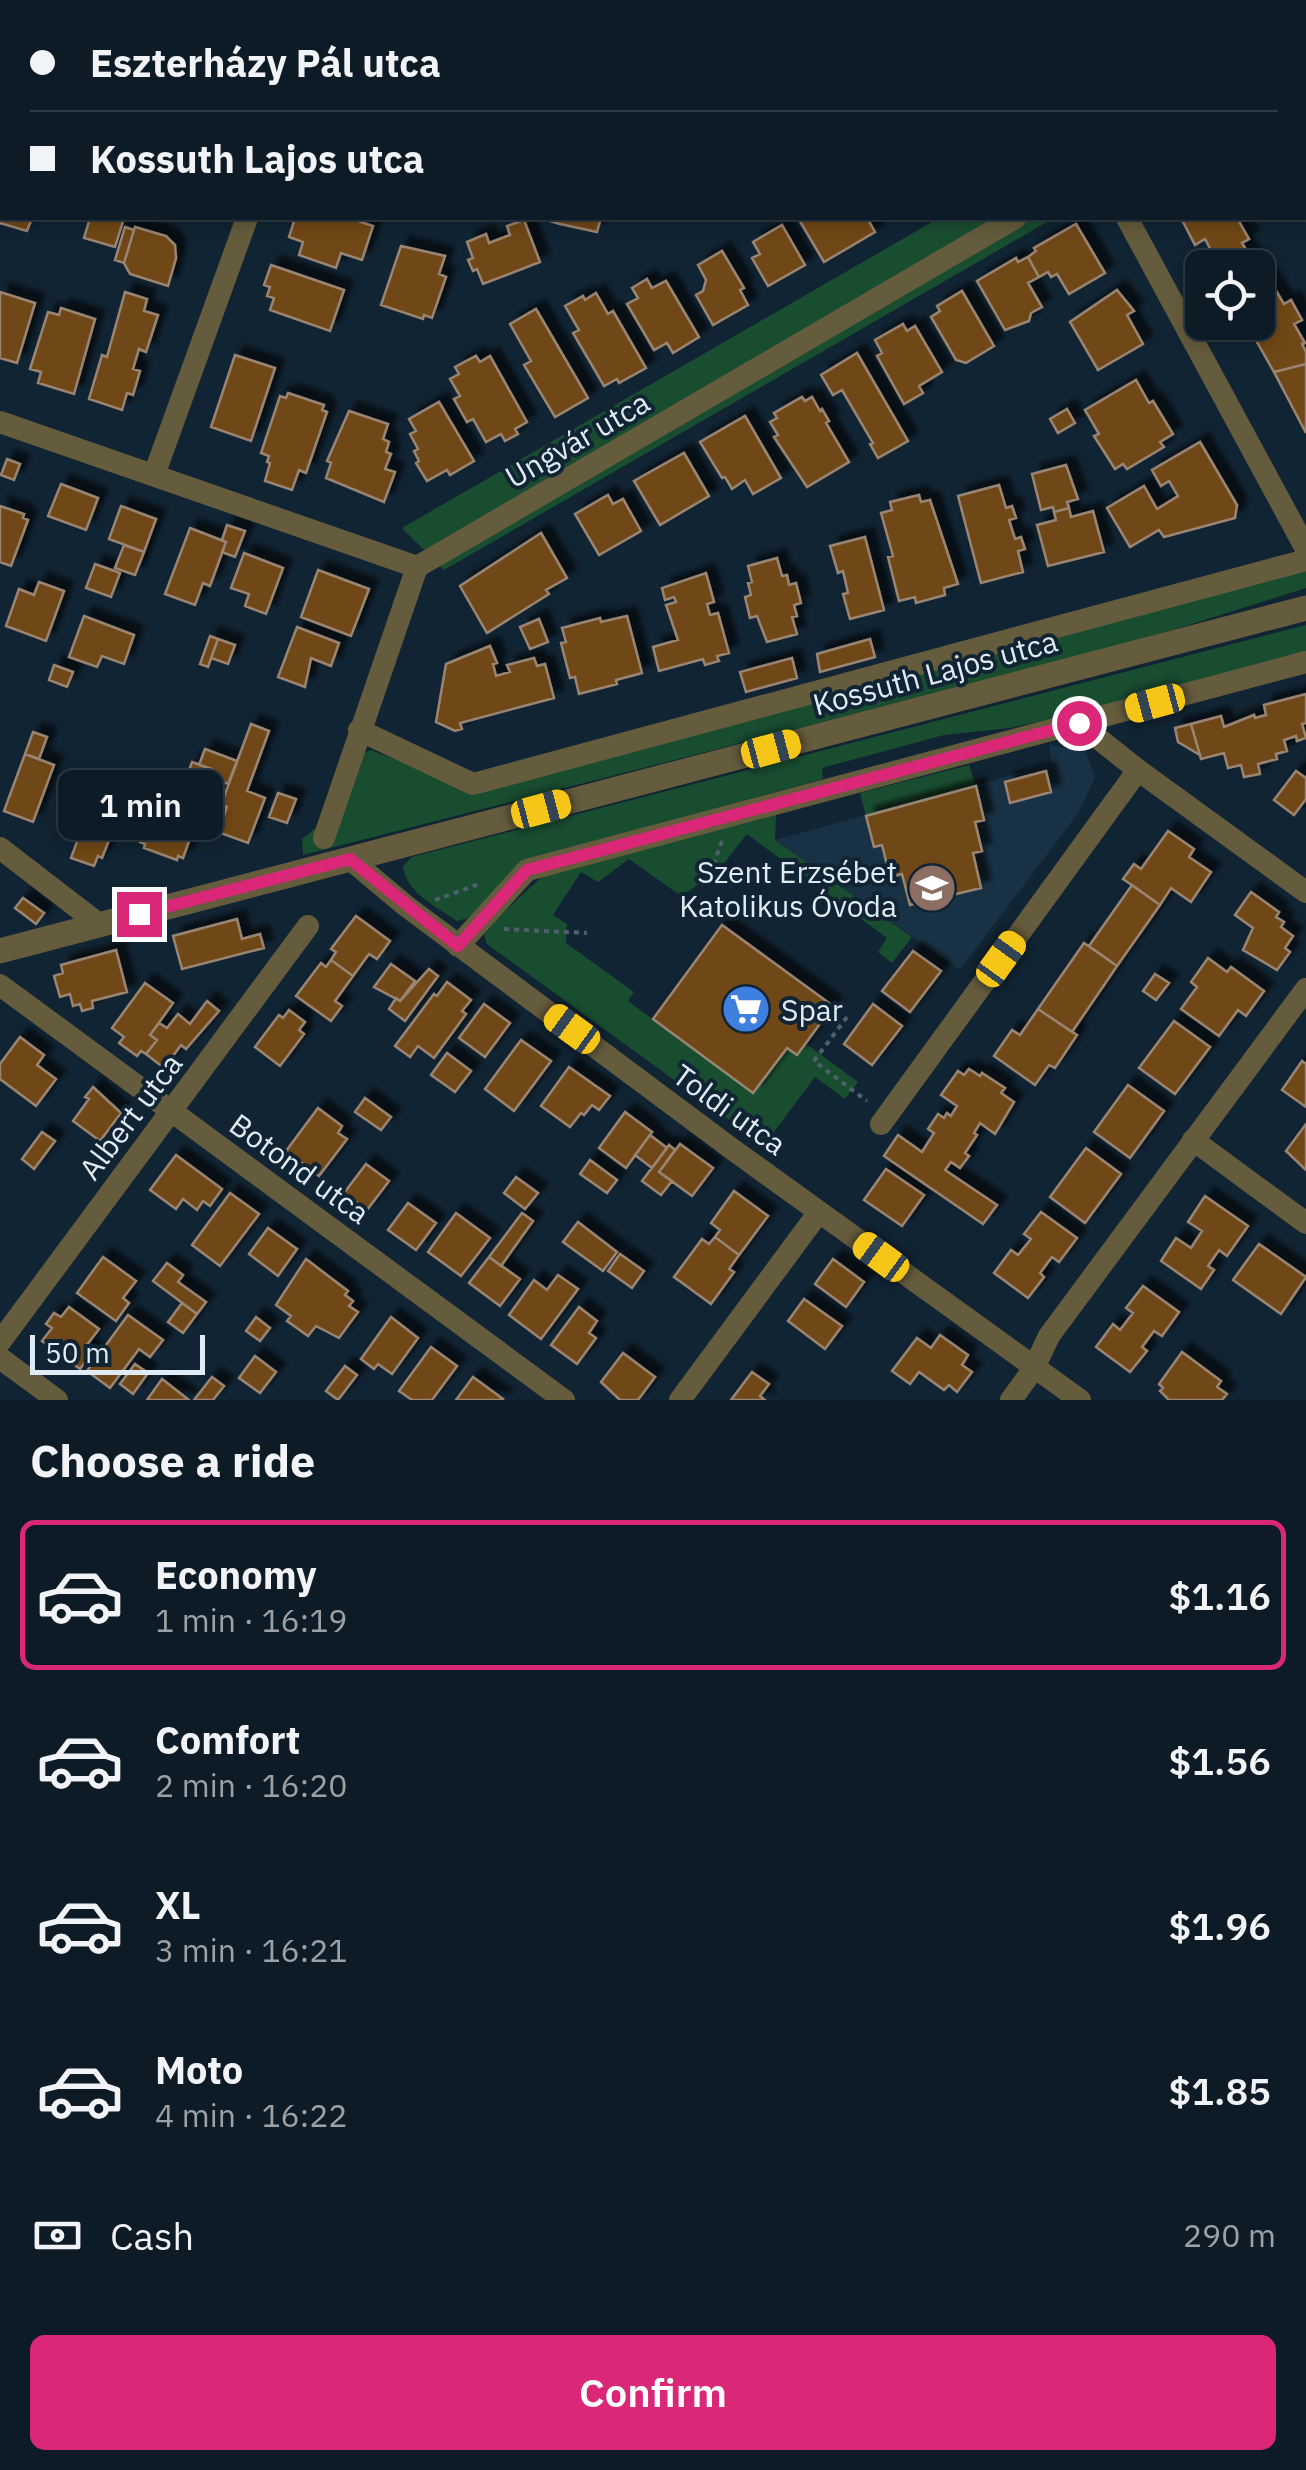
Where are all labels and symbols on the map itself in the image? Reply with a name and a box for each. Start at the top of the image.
street label: Ungvár utca [498,382,656,496]
street label: Kossuth Lajos utca [809,621,1061,723]
car [1122,681,1188,725]
route start [1057,701,1102,746]
car [738,727,804,771]
callout: 1 min [56,769,222,839]
car [508,787,574,831]
place label: Szent Erzsébet Katolikus Óvoda [679,852,897,925]
school or university icon: Szent Erzsébet Katolikus Óvoda [906,862,958,914]
route end [117,892,162,937]
car [971,926,1031,992]
supermarket icon: Spar [720,983,772,1035]
place label: Spar [781,990,843,1029]
car [539,999,605,1059]
street label: Albert utca [70,1045,190,1187]
street label: Toldi utca [666,1055,794,1163]
street label: Botond utca [222,1104,378,1232]
car [848,1227,914,1287]
scale bar [30,1330,205,1374]

